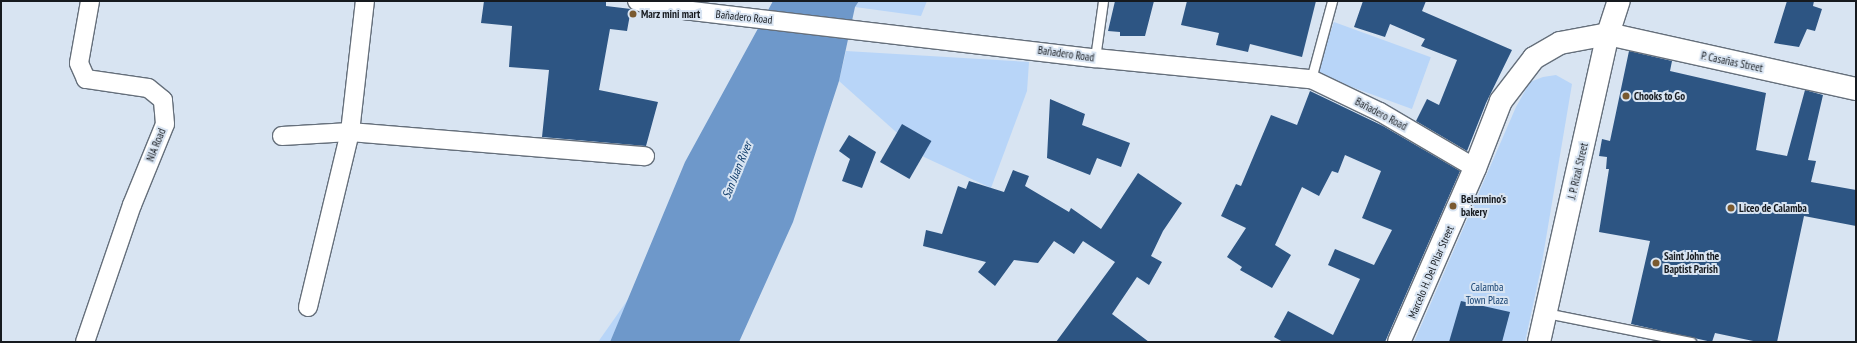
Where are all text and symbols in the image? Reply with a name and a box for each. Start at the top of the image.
place label: Marz mini mart [641,7,700,21]
street label: Bañadero Road [715,7,773,27]
marker: Marz mini mart [628,9,638,19]
street label: Bañadero Road [1037,43,1095,65]
street label: P. Casañas Street [1700,49,1764,75]
place label: Chooks to Go [1634,89,1685,103]
marker: Chooks to Go [1621,91,1631,101]
street label: Bañadero Road [1353,95,1409,133]
street label: NIA Road [143,126,169,164]
water label: San Juan River [719,140,755,200]
street label: J. P. Rizal Street [1565,141,1591,201]
place label: Belarmino's bakery [1461,193,1506,219]
marker: Belarmino's bakery [1448,201,1458,211]
place label: Liceo de Calamba [1739,201,1807,215]
marker: Liceo de Calamba [1726,203,1736,213]
street label: Marcelo H. Del Pilar Street [1405,223,1457,321]
place label: Saint John the Baptist Parish [1664,250,1719,276]
marker: Saint John the Baptist Parish [1651,258,1661,268]
park label: Calamba Town Plaza [1466,281,1508,307]

